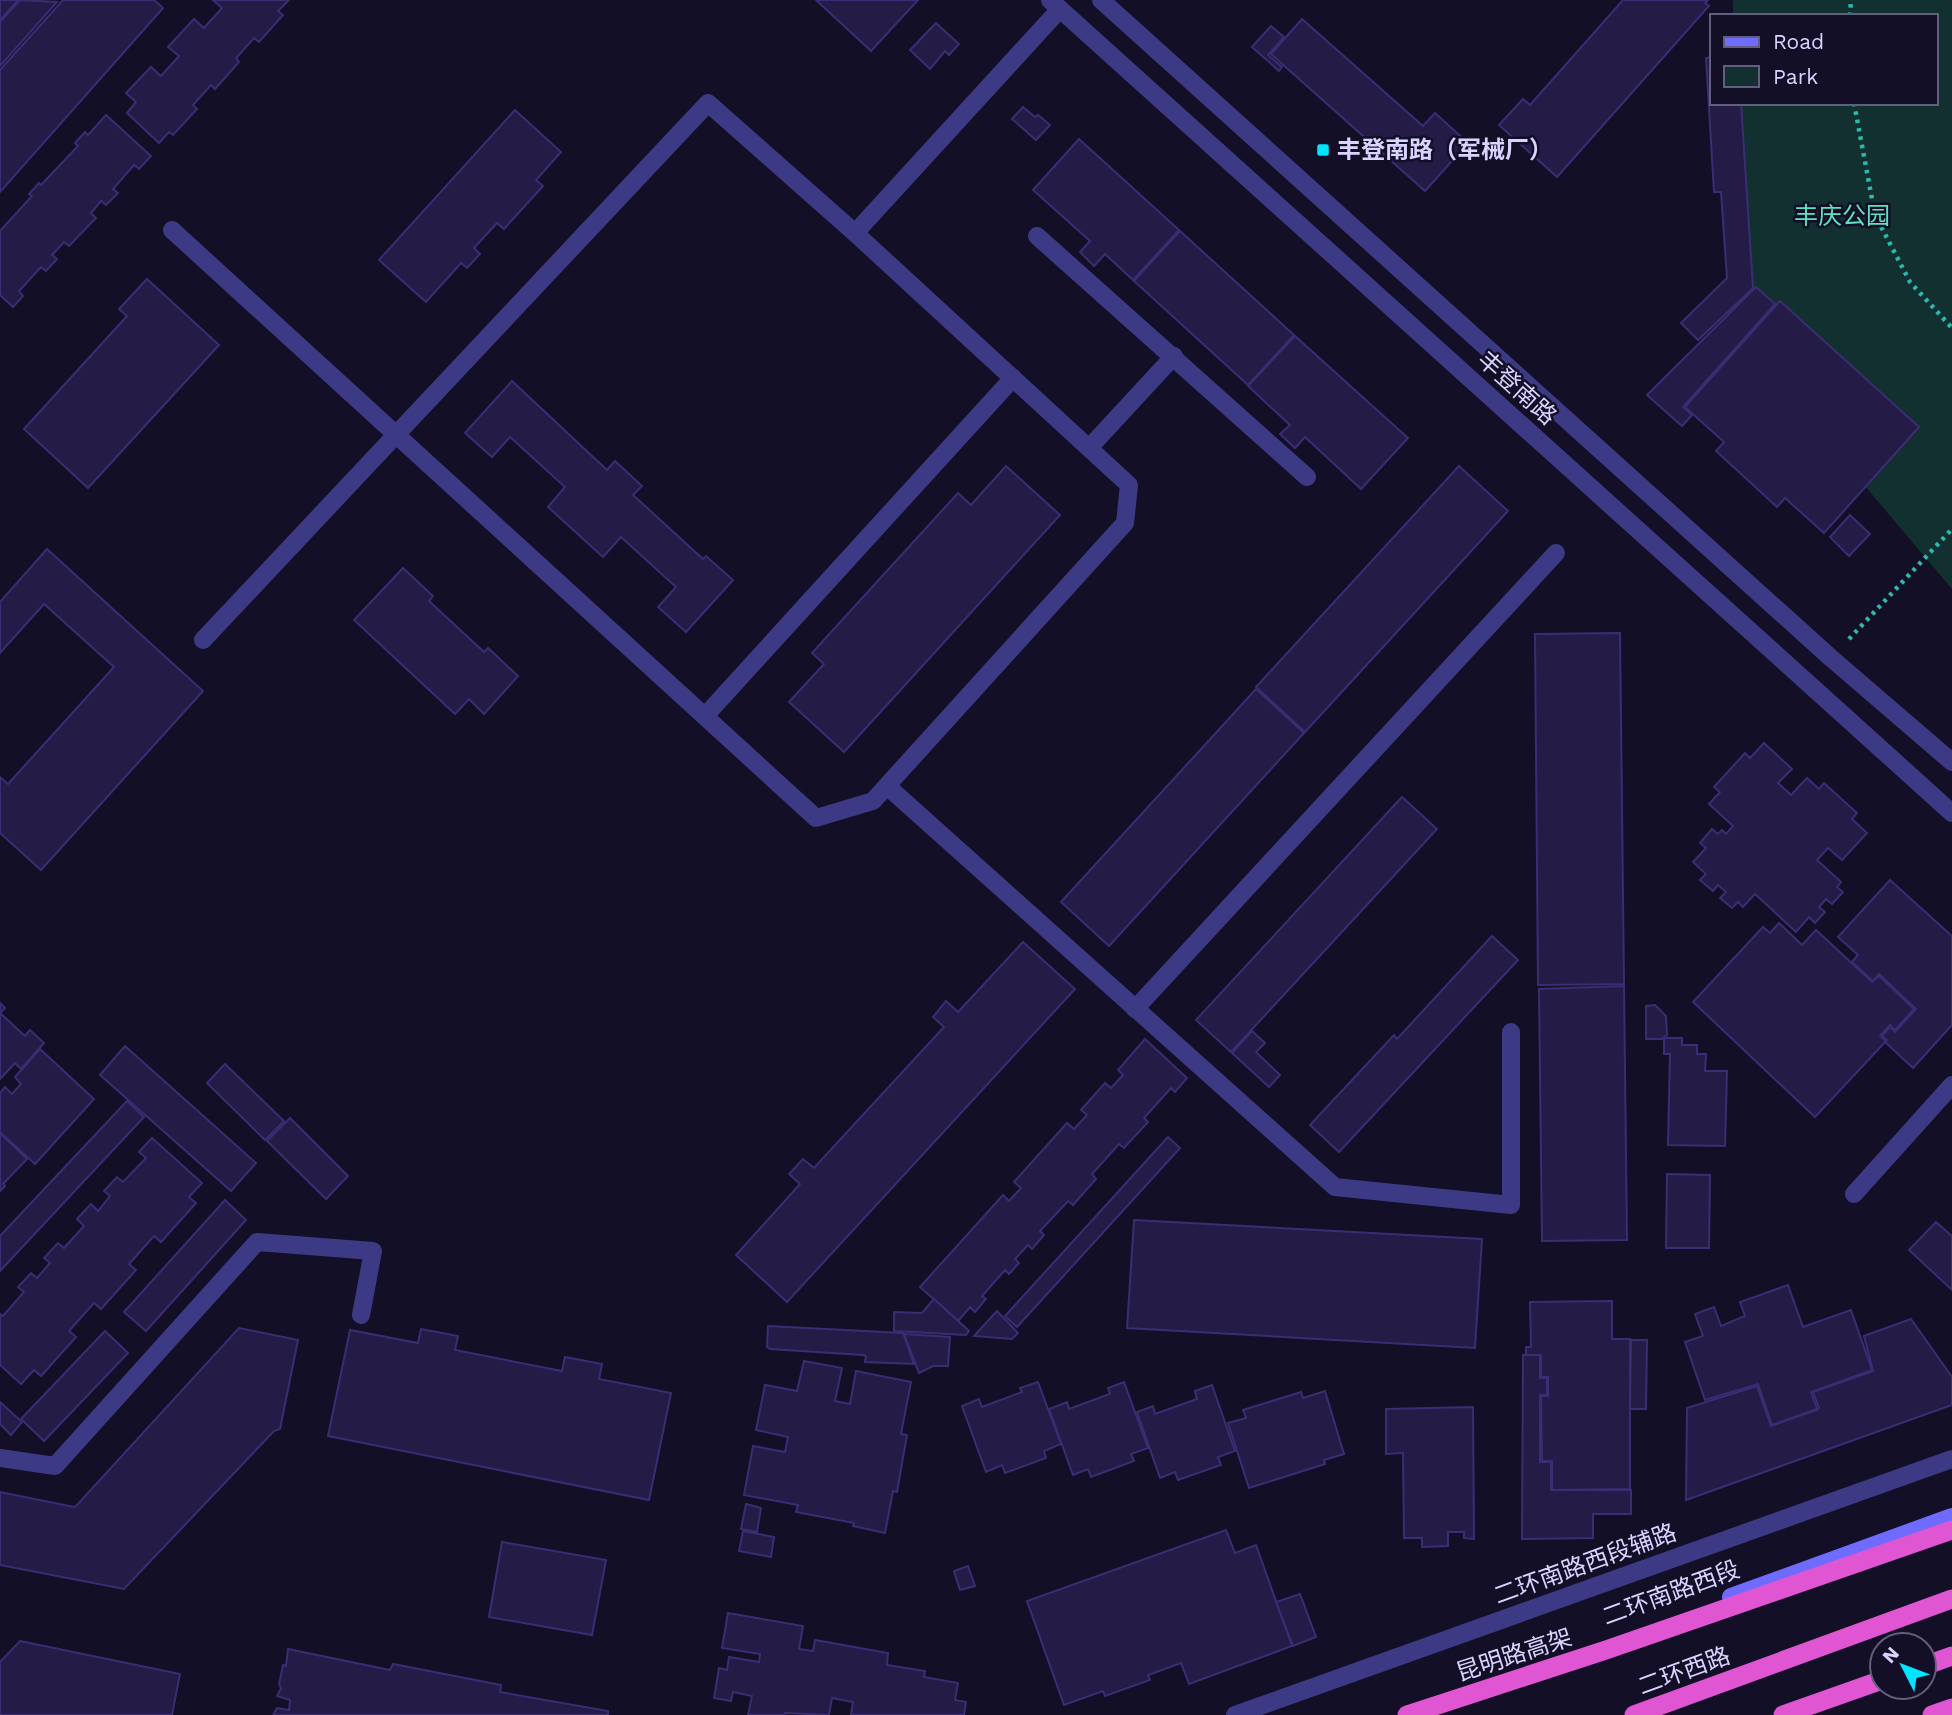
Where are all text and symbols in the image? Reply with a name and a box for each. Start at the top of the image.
legend [1710,14,1938,105]
text: Road [1773,29,1824,54]
text: Park [1773,64,1818,89]
place label: 丰登南路（军械厂） [1337,136,1553,164]
marker: 丰登南路（军械厂） [1315,142,1331,158]
park label: 丰庆公园 [1794,202,1890,230]
street label: 丰登南路 [1472,345,1562,431]
street label: 二环南路西段辅路 [1490,1518,1680,1610]
street label: 二环南路西段 [1598,1555,1744,1631]
street label: 昆明路高架 [1453,1623,1575,1687]
north arrow [1868,1631,1938,1701]
street label: 二环西路 [1634,1641,1734,1701]
text: N [1877,1642,1904,1668]

